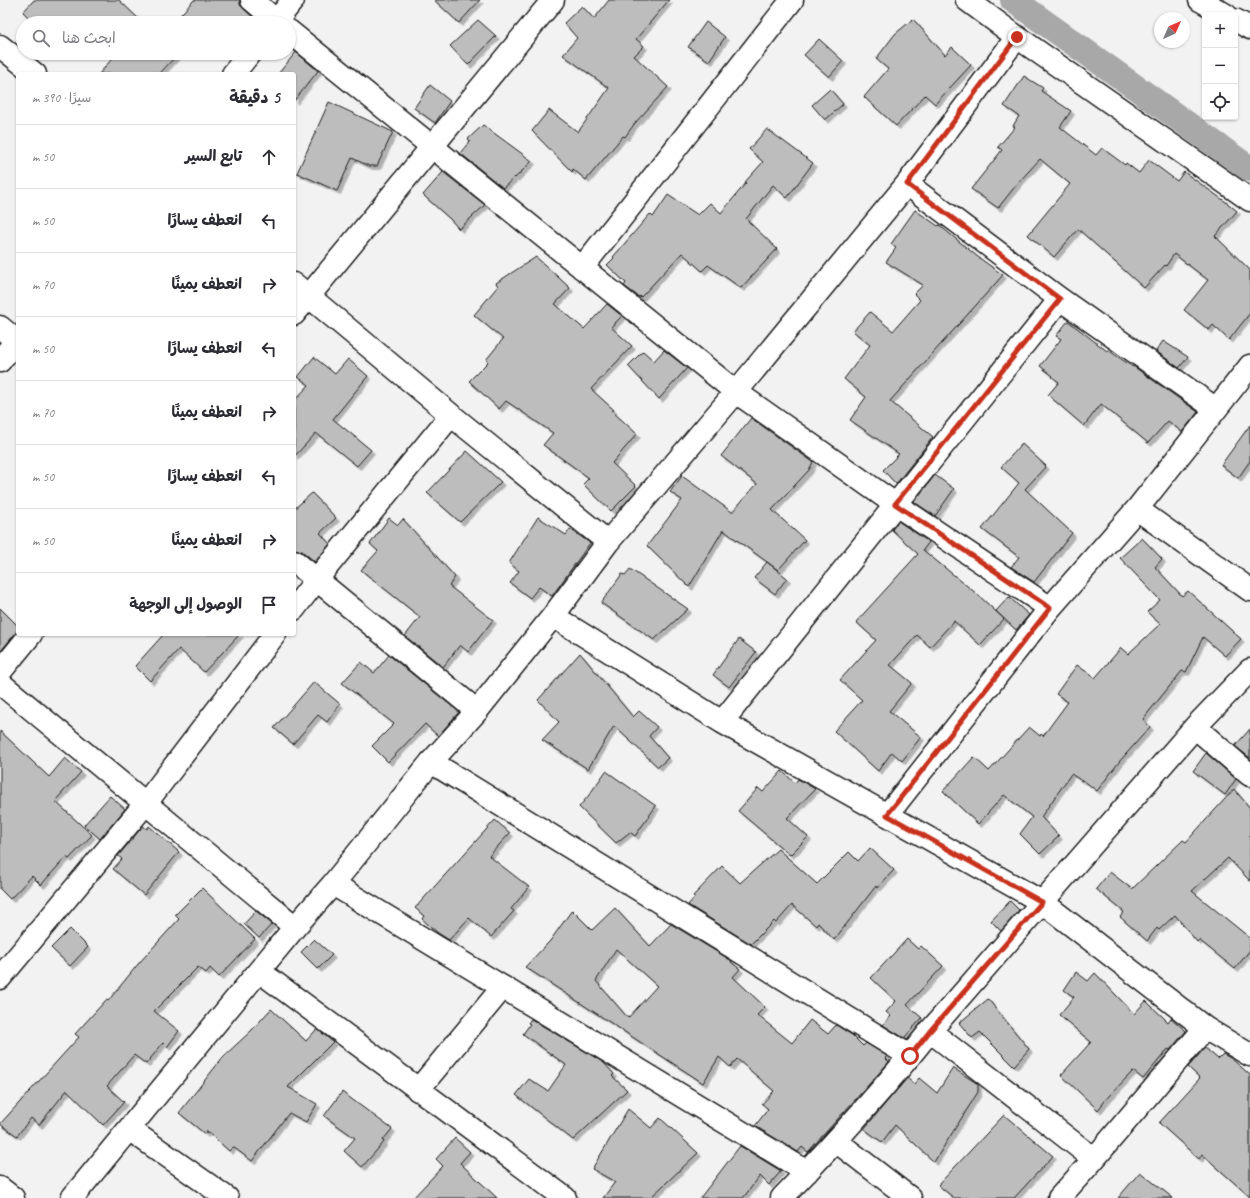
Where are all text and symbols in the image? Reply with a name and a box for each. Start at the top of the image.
north arrow [1154,12,1190,48]
map controls [1202,12,1238,120]
button: + [1202,12,1238,48]
search box [16,16,296,60]
icon: search [30,27,52,49]
route end [1008,28,1026,46]
text: ابحث هنا [62,29,116,48]
button: − [1202,48,1238,84]
button: locate [1202,84,1238,120]
text: 5 دقيقة [229,87,280,108]
text: سيرًا · 390 m [32,90,91,106]
icon: ahead [258,146,280,168]
text: تابع السير [185,147,242,166]
text: 50 m [32,149,54,165]
icon: left [258,210,280,232]
text: انعطف يسارًا [167,211,242,230]
text: 50 m [32,213,54,229]
icon: right [258,274,280,296]
text: انعطف يمينًا [171,275,242,294]
text: 70 m [32,277,54,293]
icon: left [258,338,280,360]
text: انعطف يسارًا [167,339,242,358]
text: 50 m [32,341,54,357]
icon: right [258,402,280,424]
text: انعطف يمينًا [171,403,242,422]
text: 70 m [32,405,54,421]
icon: left [258,466,280,488]
text: انعطف يسارًا [167,467,242,486]
text: 50 m [32,469,54,485]
icon: right [258,530,280,552]
text: انعطف يمينًا [171,531,242,550]
text: 50 m [32,533,54,549]
icon: arrive [258,594,280,616]
text: الوصول إلى الوجهة [129,595,242,614]
route start [901,1047,919,1065]

